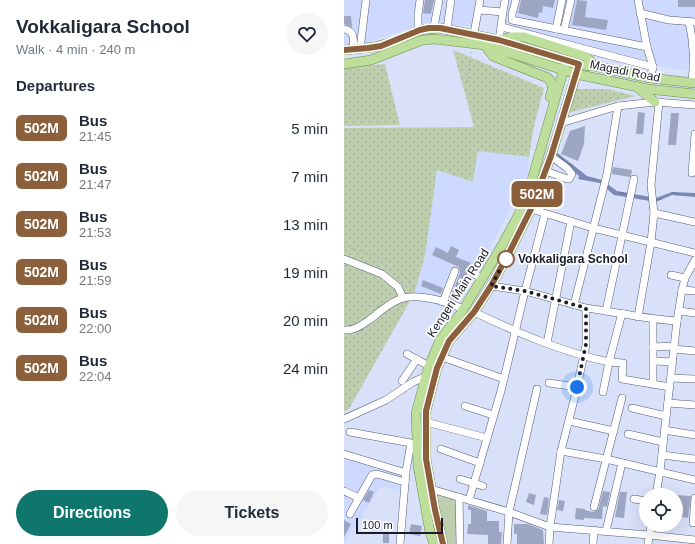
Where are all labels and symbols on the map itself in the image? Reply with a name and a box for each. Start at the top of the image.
street label: Magadi Road [589,57,661,85]
line badge: 502M [509,181,565,207]
street label: Kengeri Main Road [424,246,492,340]
marker: Vokkaligara School [497,250,515,268]
place label: Vokkaligara School [518,252,628,266]
your location [567,377,587,397]
scale bar [356,516,443,535]

